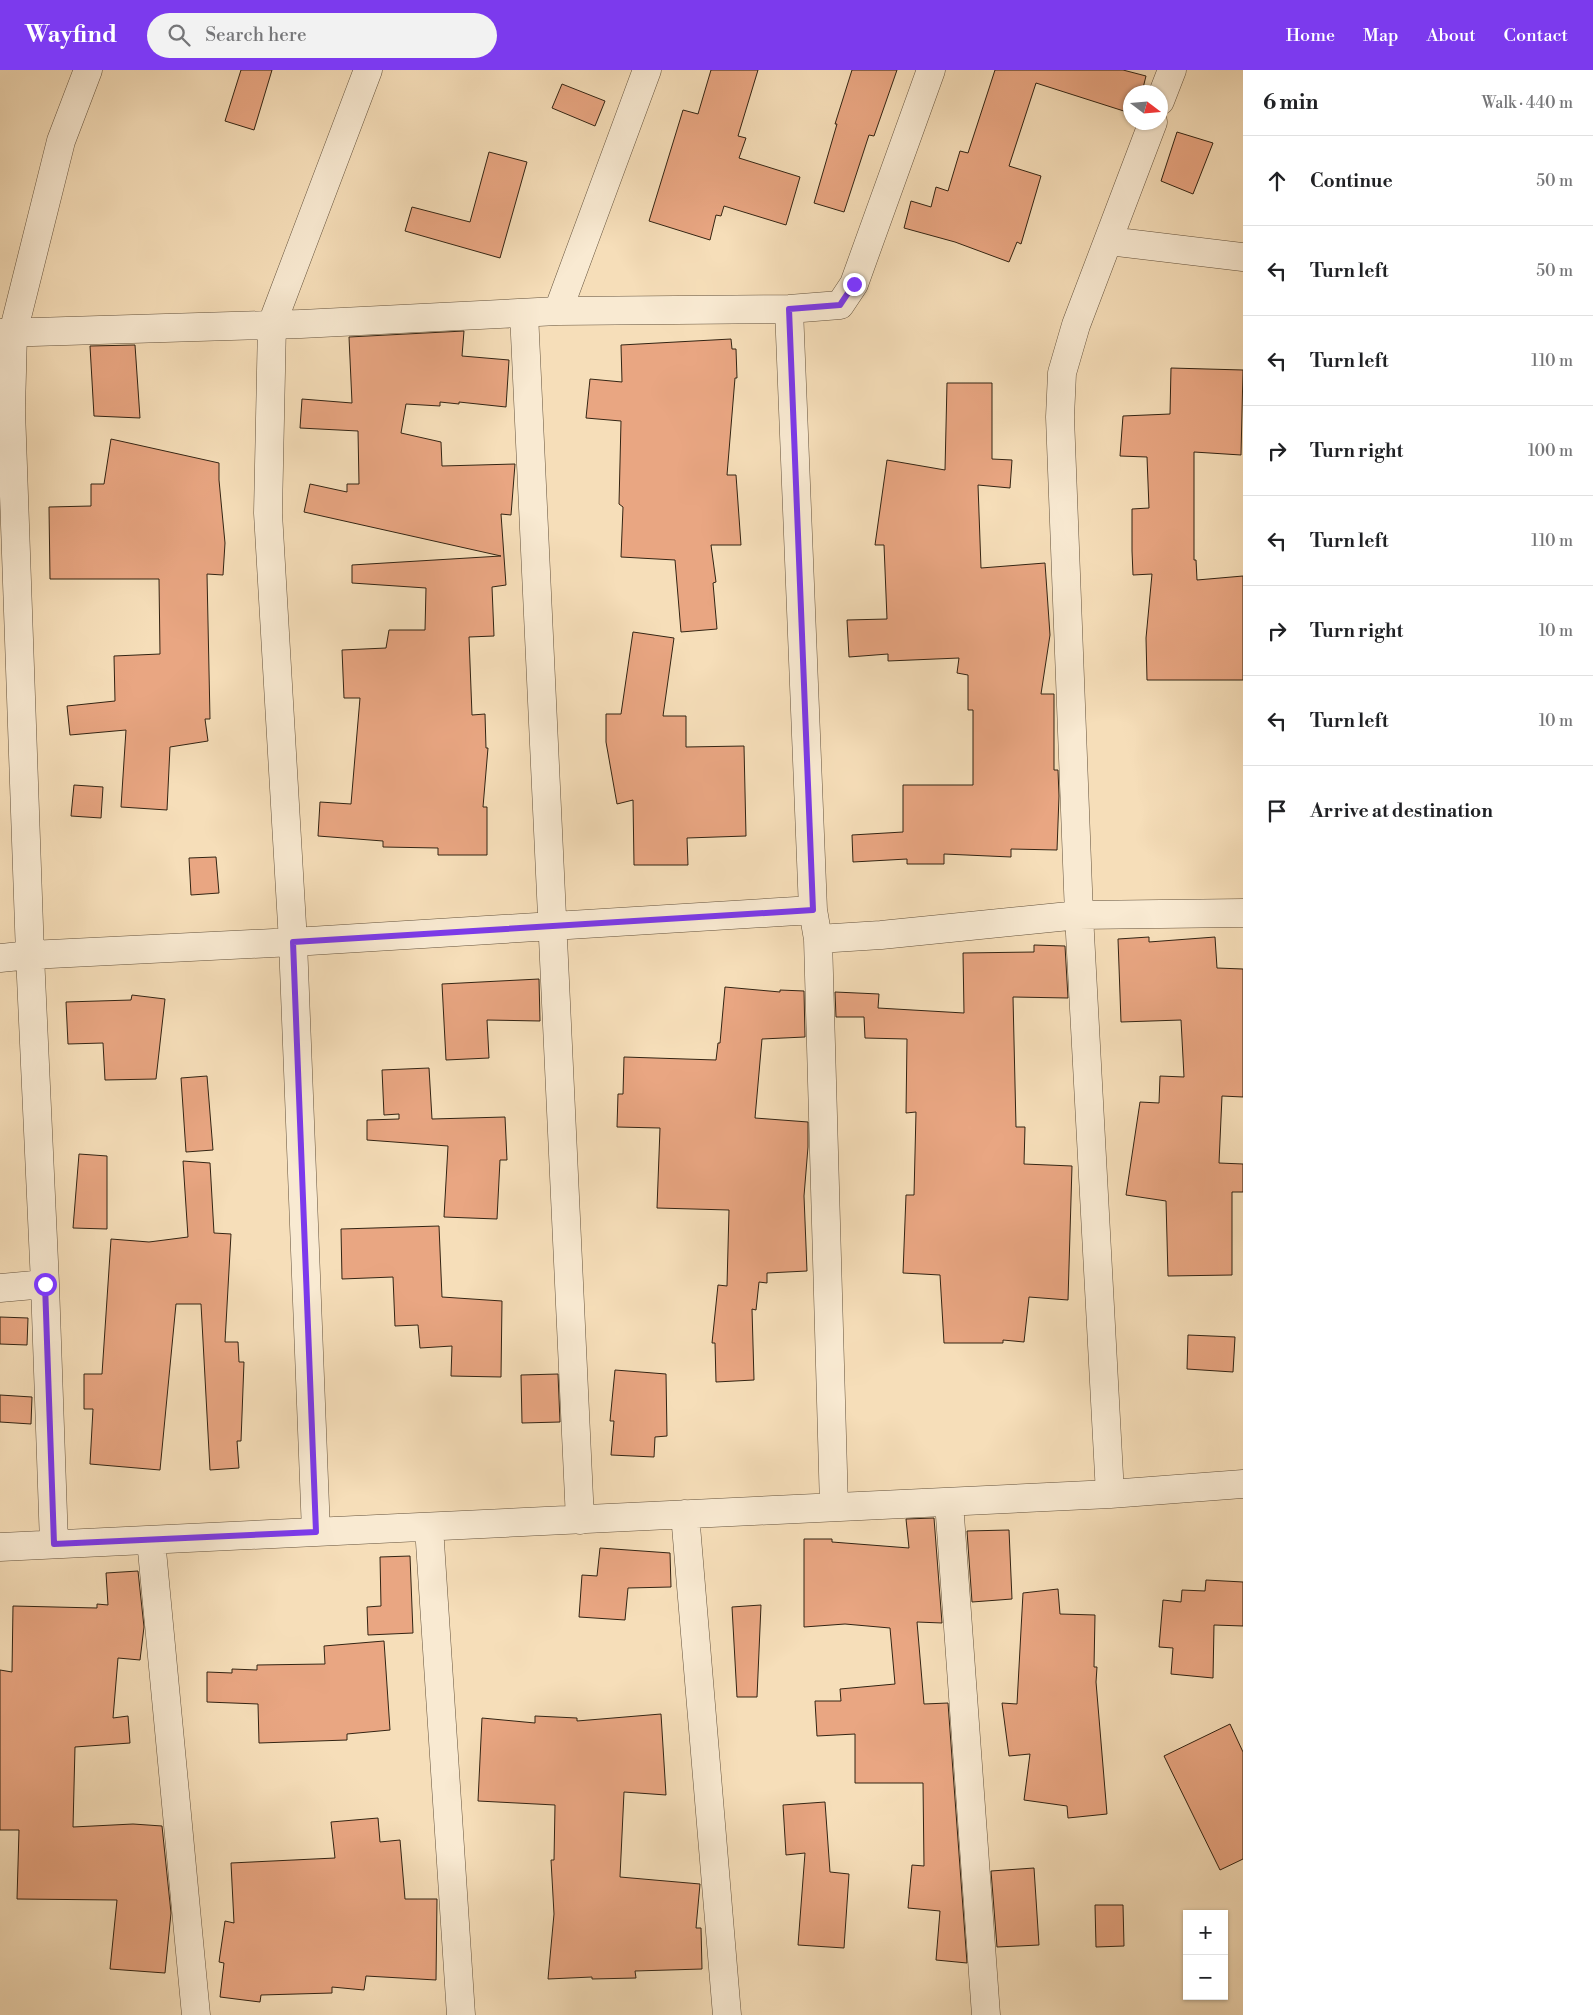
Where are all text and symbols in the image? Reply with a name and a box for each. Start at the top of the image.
search box [147,13,497,58]
text: Wayfind [25,20,117,50]
icon: search [165,21,193,49]
text: Search here [205,23,307,47]
text: Home [1286,24,1335,47]
text: Map [1363,24,1399,47]
text: About [1427,24,1476,47]
text: Contact [1504,24,1568,47]
north arrow [1123,85,1168,130]
text: 6 min [1263,90,1318,116]
text: Walk · 440 m [1482,93,1573,113]
icon: ahead [1263,167,1291,195]
text: Continue [1310,169,1393,193]
text: 50 m [1536,171,1573,191]
icon: left [1263,257,1291,285]
text: Turn left [1310,259,1389,283]
text: 50 m [1536,261,1573,281]
route end [843,273,866,296]
icon: left [1263,347,1291,375]
text: Turn left [1310,349,1389,373]
text: 110 m [1531,351,1573,371]
icon: right [1263,437,1291,465]
text: Turn right [1310,439,1403,463]
text: 100 m [1528,441,1573,461]
icon: left [1263,527,1291,555]
text: Turn left [1310,529,1389,553]
text: 110 m [1531,531,1573,551]
icon: right [1263,617,1291,645]
text: Turn right [1310,619,1403,643]
text: 10 m [1539,621,1573,641]
icon: left [1263,707,1291,735]
text: Turn left [1310,709,1389,733]
text: 10 m [1539,711,1573,731]
icon: arrive [1263,797,1291,825]
text: Arrive at destination [1310,799,1493,823]
route start [34,1273,57,1296]
map controls [1183,1910,1228,2000]
button: + [1183,1910,1228,1955]
button: − [1183,1955,1228,2000]

